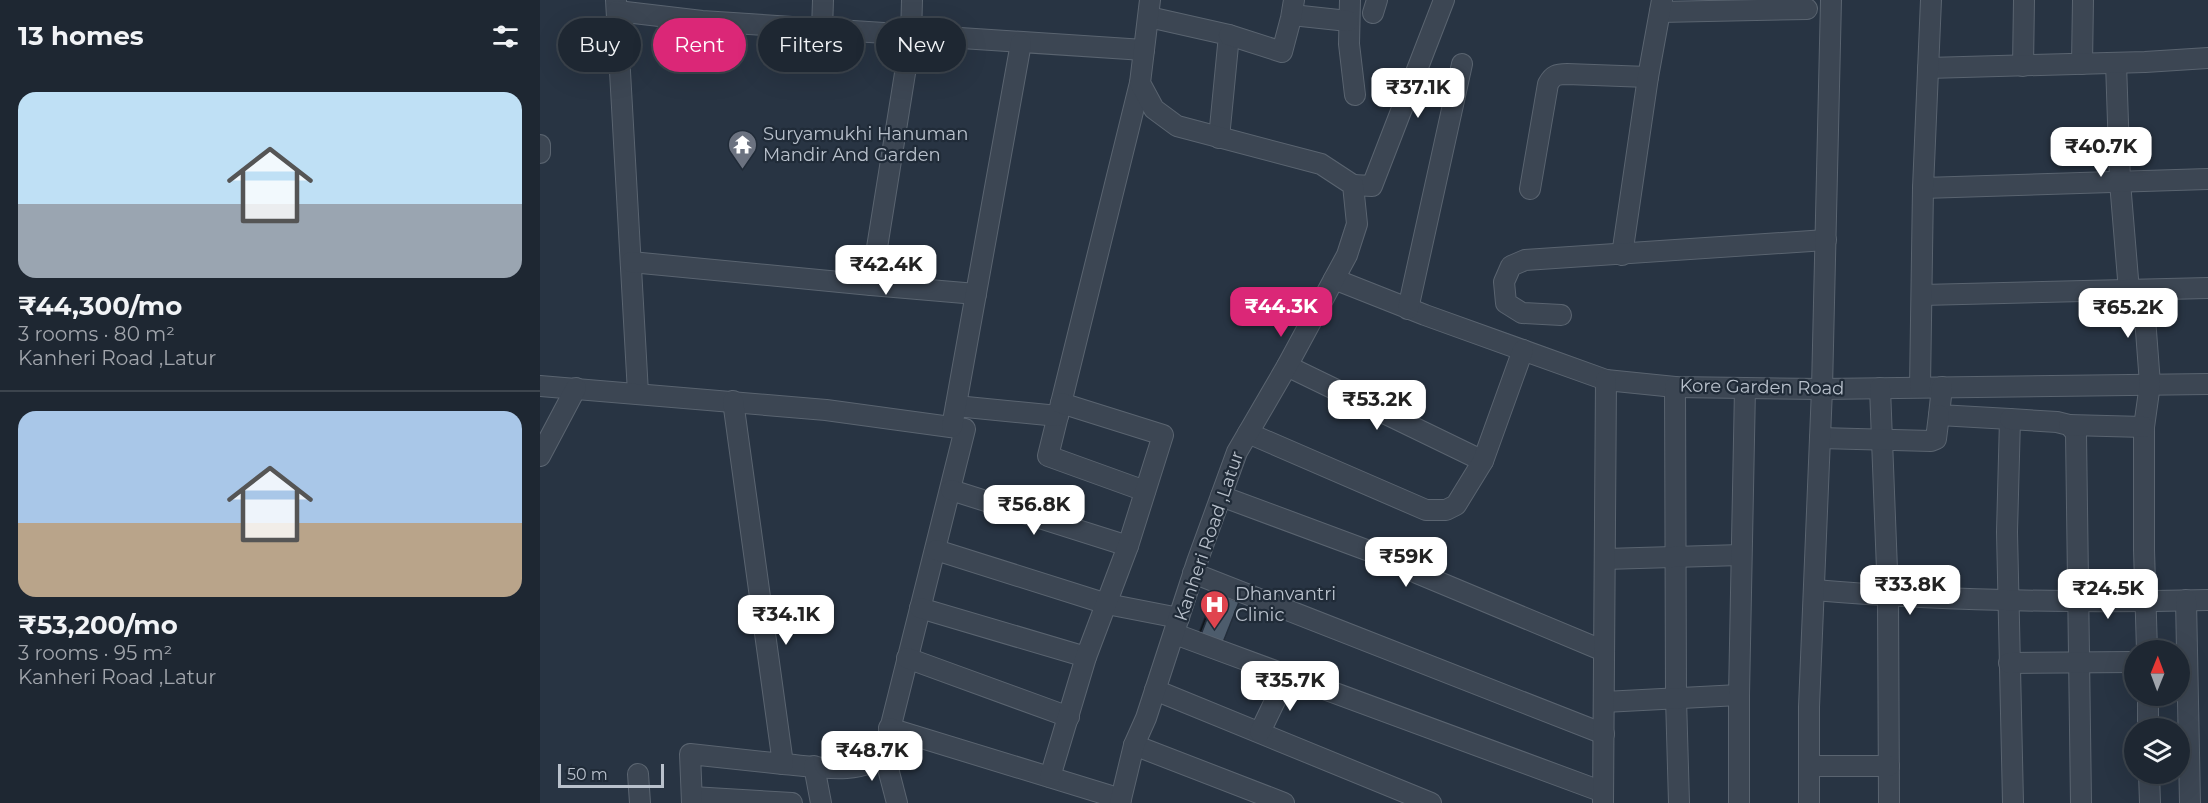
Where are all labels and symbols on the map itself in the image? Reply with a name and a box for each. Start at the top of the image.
pin: ₹37.1K [1369,68,1467,119]
place label: Suryamukhi Hanuman Mandir And Garden [763,123,968,166]
pin: ₹40.7K [2052,127,2150,178]
temple icon: Suryamukhi Hanuman Mandir And Garden [726,128,758,170]
pin: ₹42.4K [837,245,935,296]
pin: ₹44.3K [1232,287,1330,338]
pin: ₹65.2K [2079,288,2177,339]
street label: Kore Garden Road [1679,375,1845,399]
pin: ₹53.2K [1328,380,1426,431]
street label: Kanheri Road ,Latur [1170,448,1248,624]
pin: ₹56.8K [985,485,1083,536]
pin: ₹59K [1370,537,1442,588]
pin: ₹33.8K [1861,565,1959,616]
pin: ₹24.5K [2059,569,2157,620]
place label: Dhanvantri Clinic [1235,583,1336,626]
hospital icon: Dhanvantri Clinic [1198,588,1230,630]
pin: ₹34.1K [737,595,835,646]
north arrow [2124,640,2190,706]
pin: ₹35.7K [1241,661,1339,712]
pin: ₹48.7K [823,731,921,782]
scale bar [558,761,664,788]

